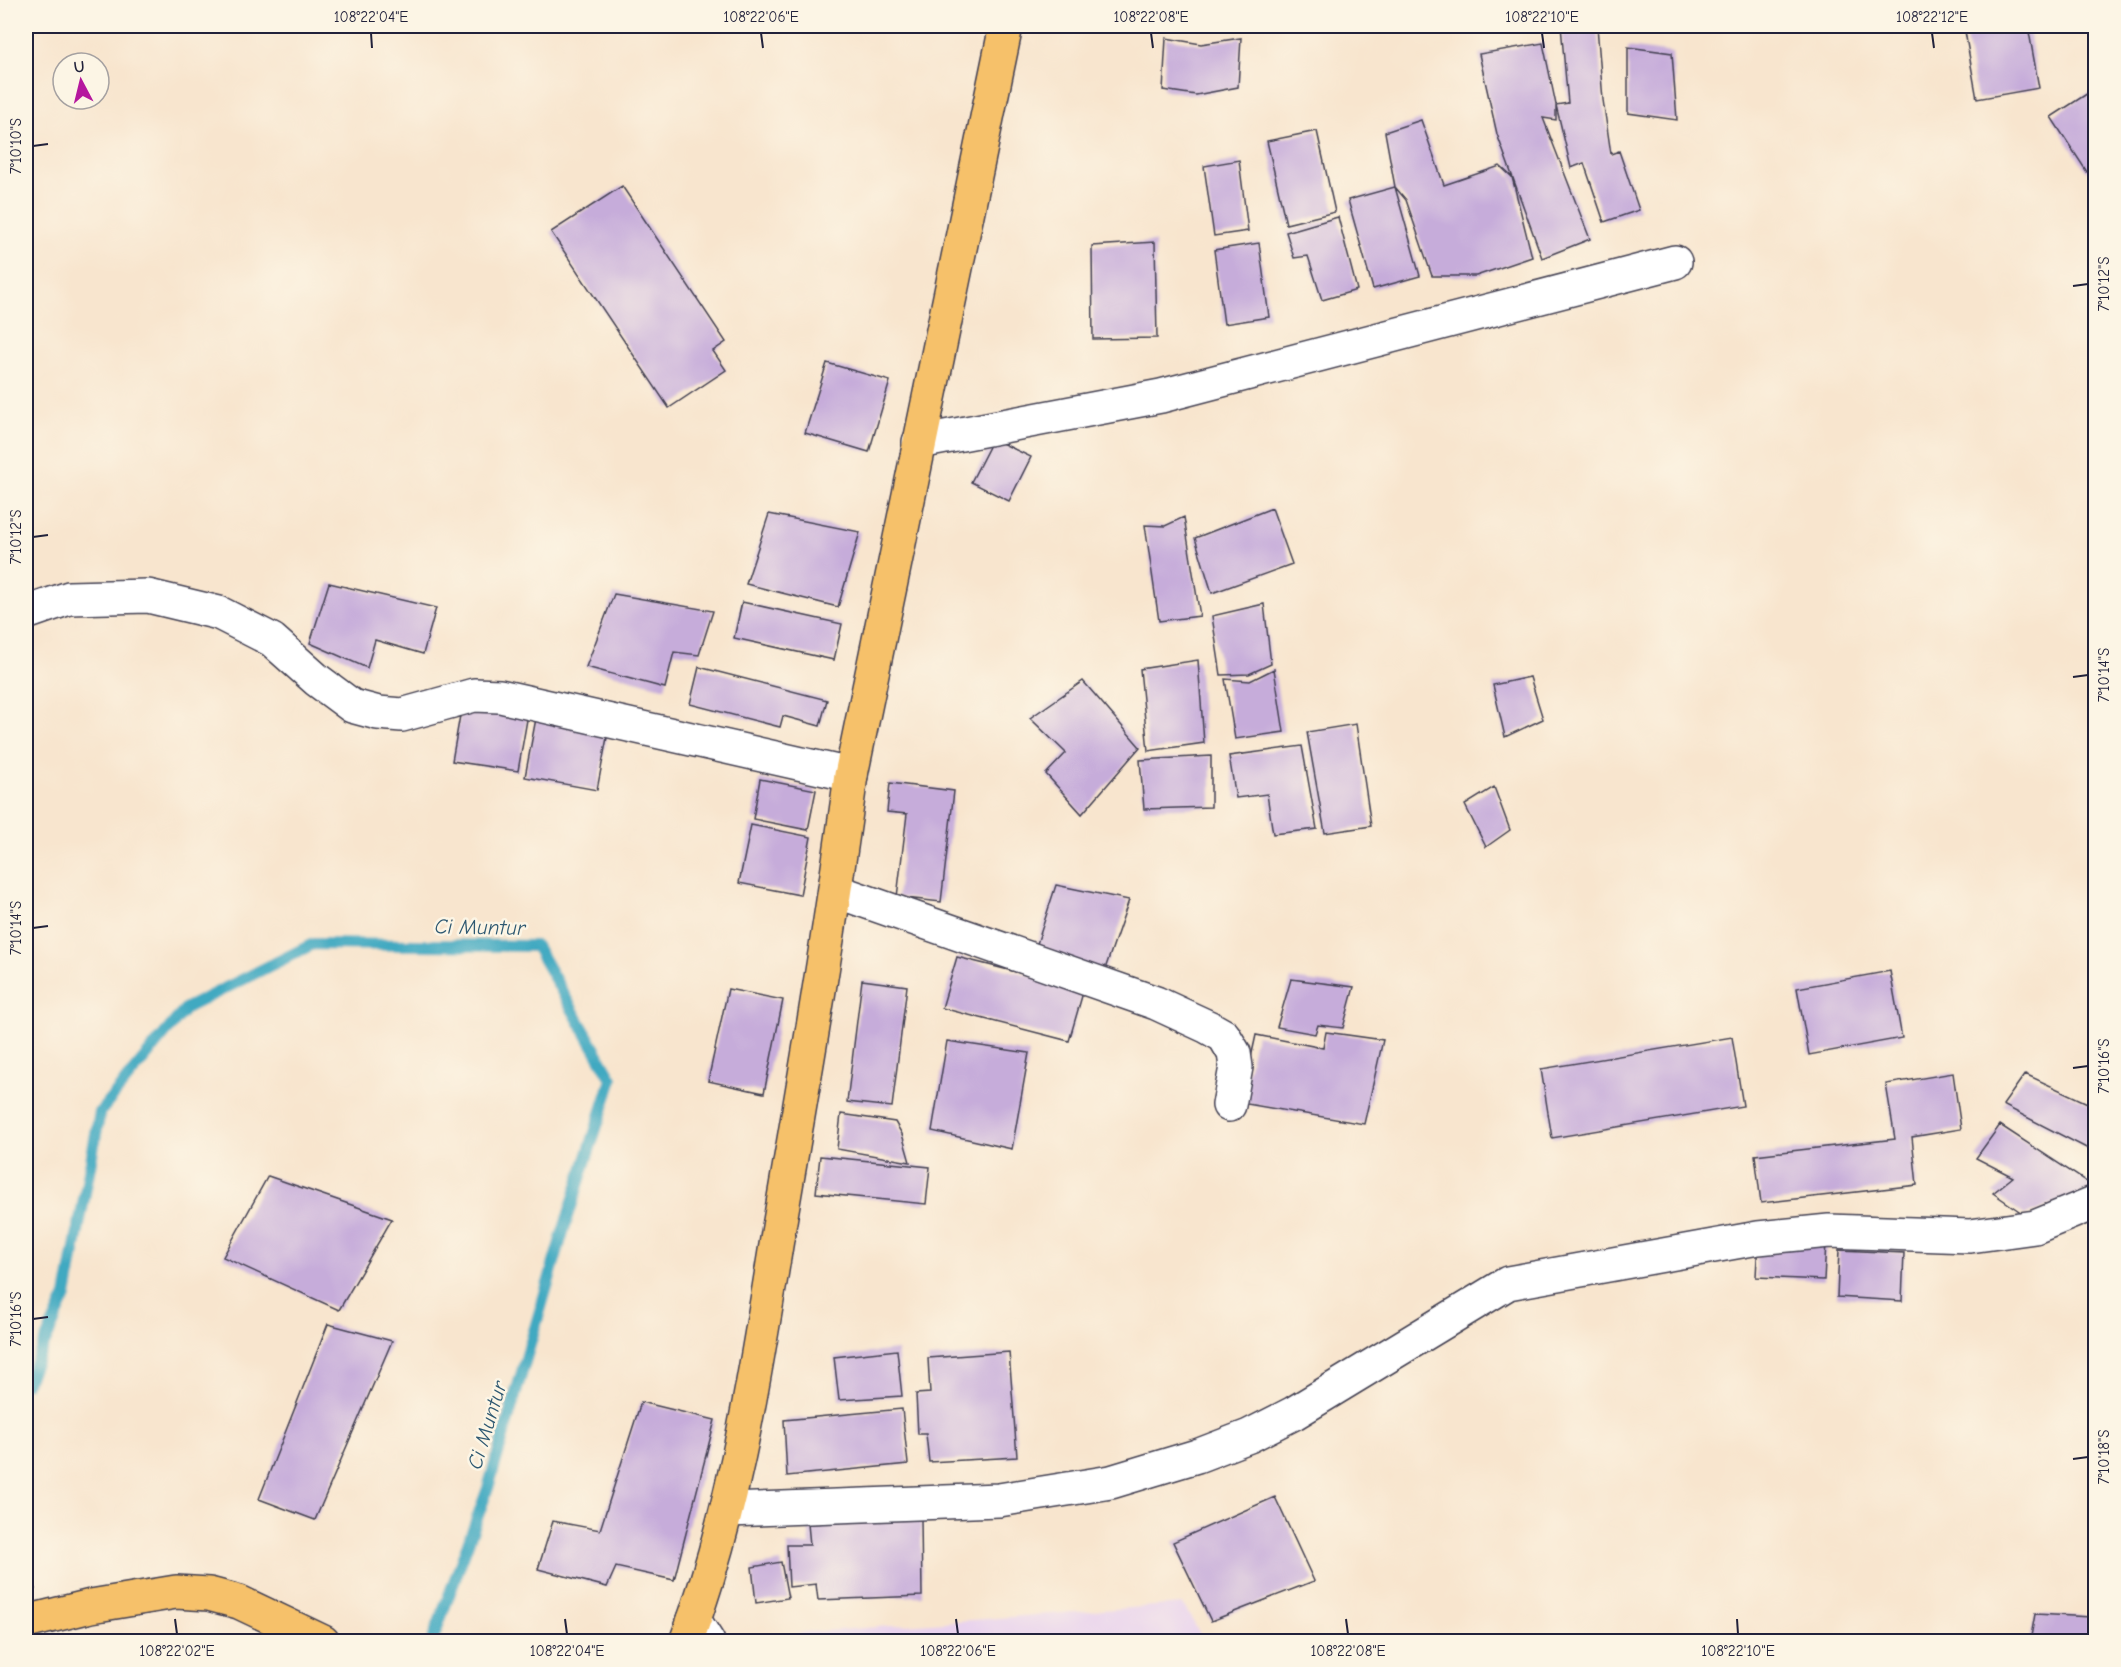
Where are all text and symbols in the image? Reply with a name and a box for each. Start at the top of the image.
text: 108°22'04"E [334,8,408,26]
text: 108°22'06"E [723,8,799,26]
text: 108°22'08"E [1113,8,1189,26]
text: 108°22'10"E [1505,8,1579,26]
text: 108°22'12"E [1896,8,1968,26]
north arrow [51,51,111,111]
text: U [73,58,86,77]
text: 7°10'10"S [7,118,25,174]
text: 7°10'12"S [2095,256,2113,312]
text: 7°10'12"S [7,509,25,565]
text: 7°10'14"S [2095,648,2113,702]
text: 7°10'14"S [7,901,25,955]
water label: Ci Muntur [434,914,527,940]
text: 7°10'16"S [2095,1038,2113,1094]
text: 7°10'16"S [7,1291,25,1347]
water label: Ci Muntur [462,1377,512,1472]
text: 7°10'18"S [2095,1430,2113,1484]
text: 108°22'02"E [139,1642,215,1660]
text: 108°22'04"E [530,1642,604,1660]
text: 108°22'06"E [920,1642,996,1660]
text: 108°22'08"E [1310,1642,1386,1660]
text: 108°22'10"E [1701,1642,1775,1660]

